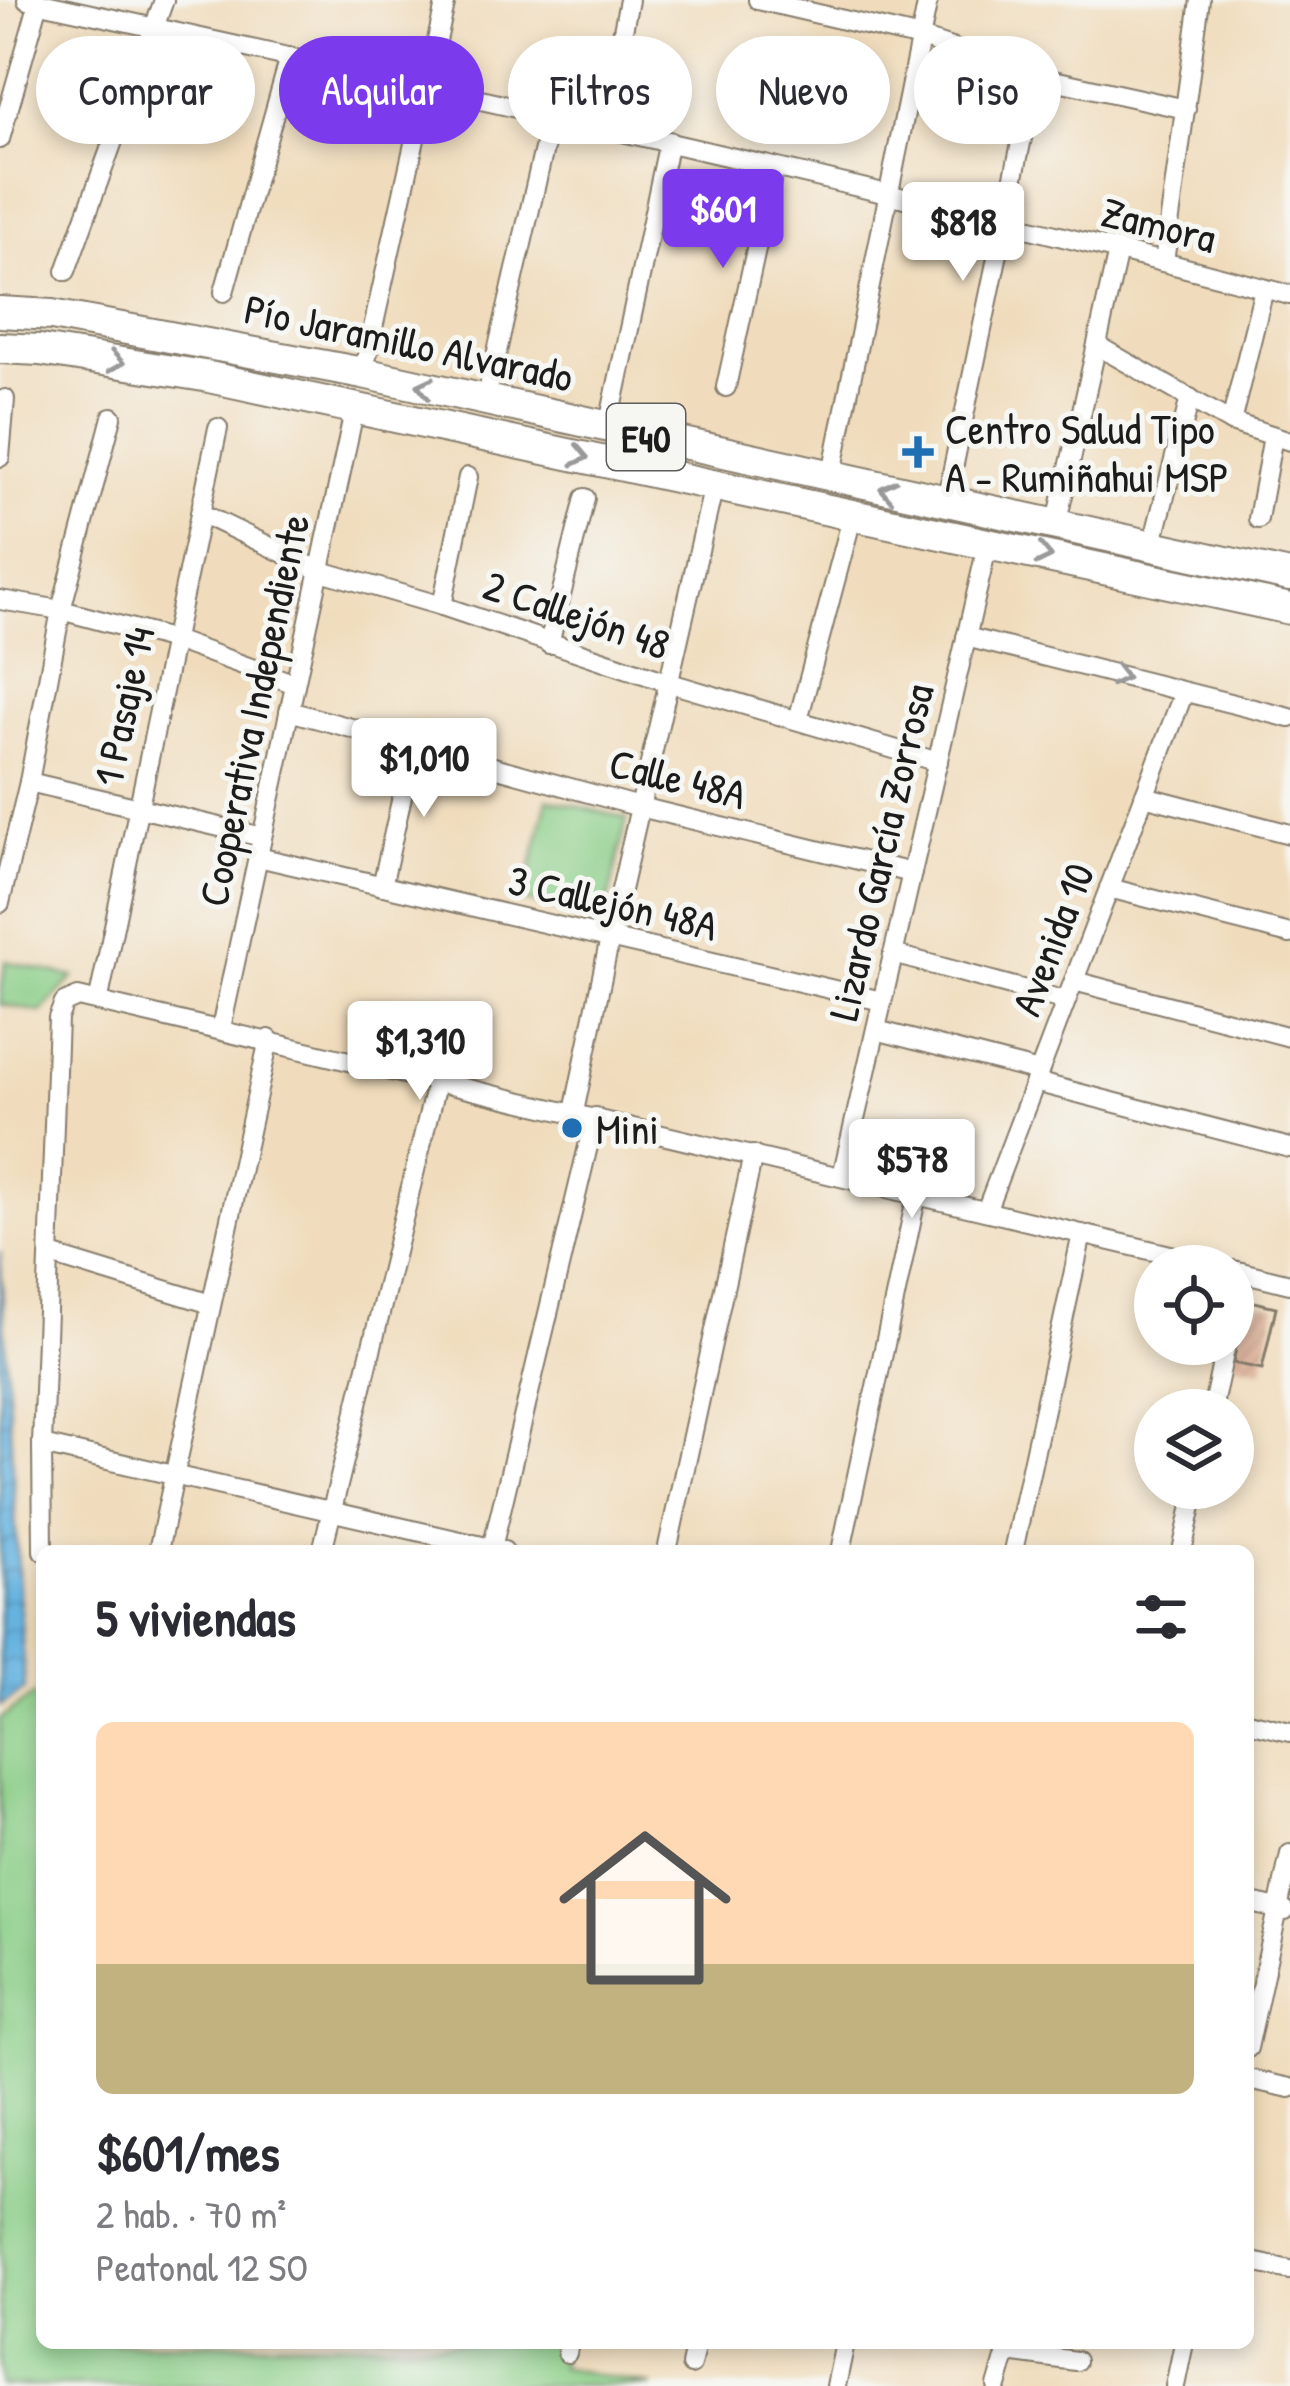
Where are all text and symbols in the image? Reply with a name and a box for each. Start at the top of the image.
chip: Comprar [36,36,255,144]
chip: Alquilar [279,36,484,144]
chip: Filtros [508,36,692,144]
chip: Nuevo [716,36,890,144]
chip: Piso [914,36,1061,144]
pin: $601 [652,169,794,271]
text: $601 [690,181,756,234]
pin: $818 [892,182,1034,284]
street label: Zamora [1096,182,1222,266]
text: $818 [929,194,997,247]
street label: Pío Jaramillo Alvarado [240,279,578,405]
one-way arrow [106,348,126,374]
one-way arrow [416,376,436,401]
place label: Centro Salud Tipo A - Rumiñahui MSP [945,400,1229,505]
road number: E40 [607,404,685,470]
marker: Centro Salud Tipo A - Rumiñahui MSP [902,436,934,468]
one-way arrow [570,443,590,468]
one-way arrow [879,478,899,503]
street label: Cooperativa Independiente [184,509,322,911]
one-way arrow [1034,542,1054,567]
street label: 2 Callejón 48 [476,556,678,672]
street label: 1 Pasaje 14 [78,621,168,791]
one-way arrow [1110,661,1130,686]
street label: Lizardo García Zorrosa [814,678,946,1026]
pin: $1,010 [326,718,522,820]
text: $1,010 [379,730,469,783]
street label: Calle 48A [604,734,752,822]
street label: 3 Callejón 48A [503,850,723,954]
street label: Avenida 10 [997,855,1107,1023]
pin: $1,310 [322,1001,518,1103]
text: $1,310 [375,1013,465,1066]
place label: Mini [596,1100,659,1157]
marker: Mini [559,1115,585,1141]
pin: $578 [841,1119,983,1221]
text: $578 [876,1131,948,1184]
map controls [1134,1245,1254,1509]
button: locate [1134,1245,1254,1365]
button: layers [1134,1389,1254,1509]
text: 5 viviendas [96,1583,296,1652]
icon: filters [1128,1584,1194,1650]
icon: home [537,1800,753,2016]
text: $601/mes [96,2118,280,2187]
text: 2 hab. · 70 m² [96,2187,286,2240]
text: Peatonal 12 SO [96,2240,308,2293]

